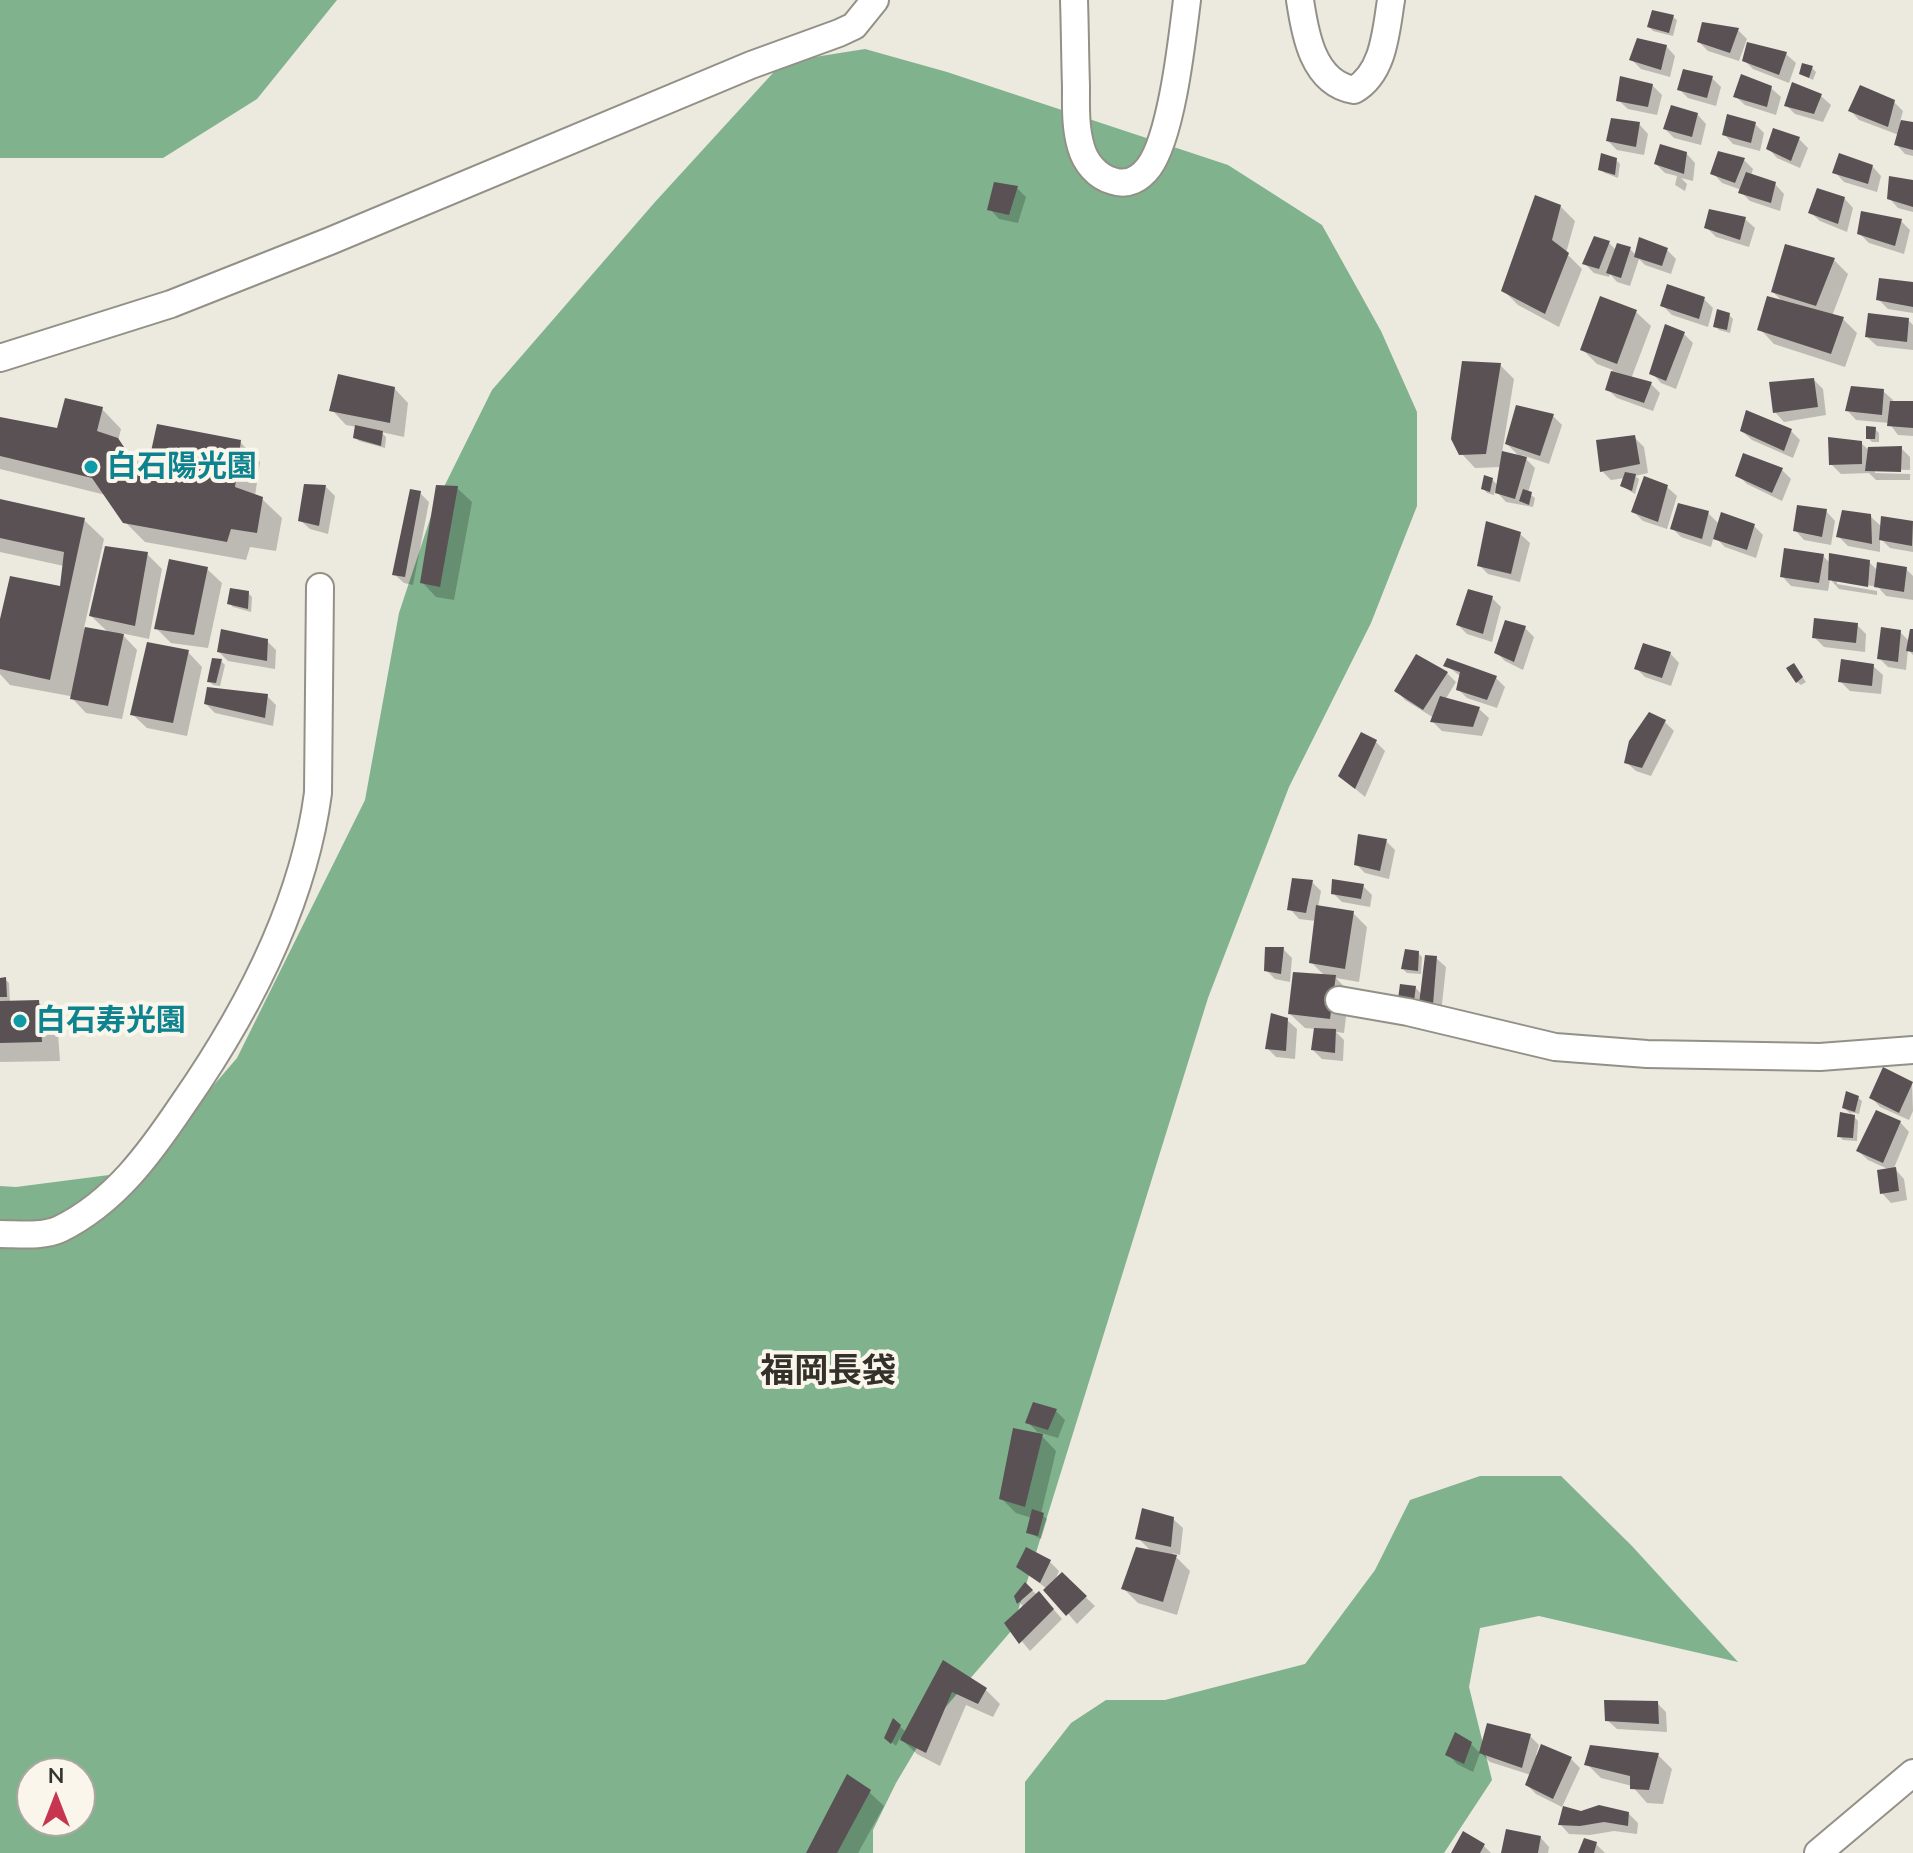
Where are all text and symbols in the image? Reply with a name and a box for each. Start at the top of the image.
place label: 白石陽光園 [107,449,257,485]
marker: 白石陽光園 [82,458,100,476]
place label: 白石寿光園 [36,1003,186,1039]
marker: 白石寿光園 [11,1012,29,1030]
district label: 福岡長袋 [760,1352,896,1392]
north arrow [16,1757,96,1837]
text: N [48,1761,64,1789]

